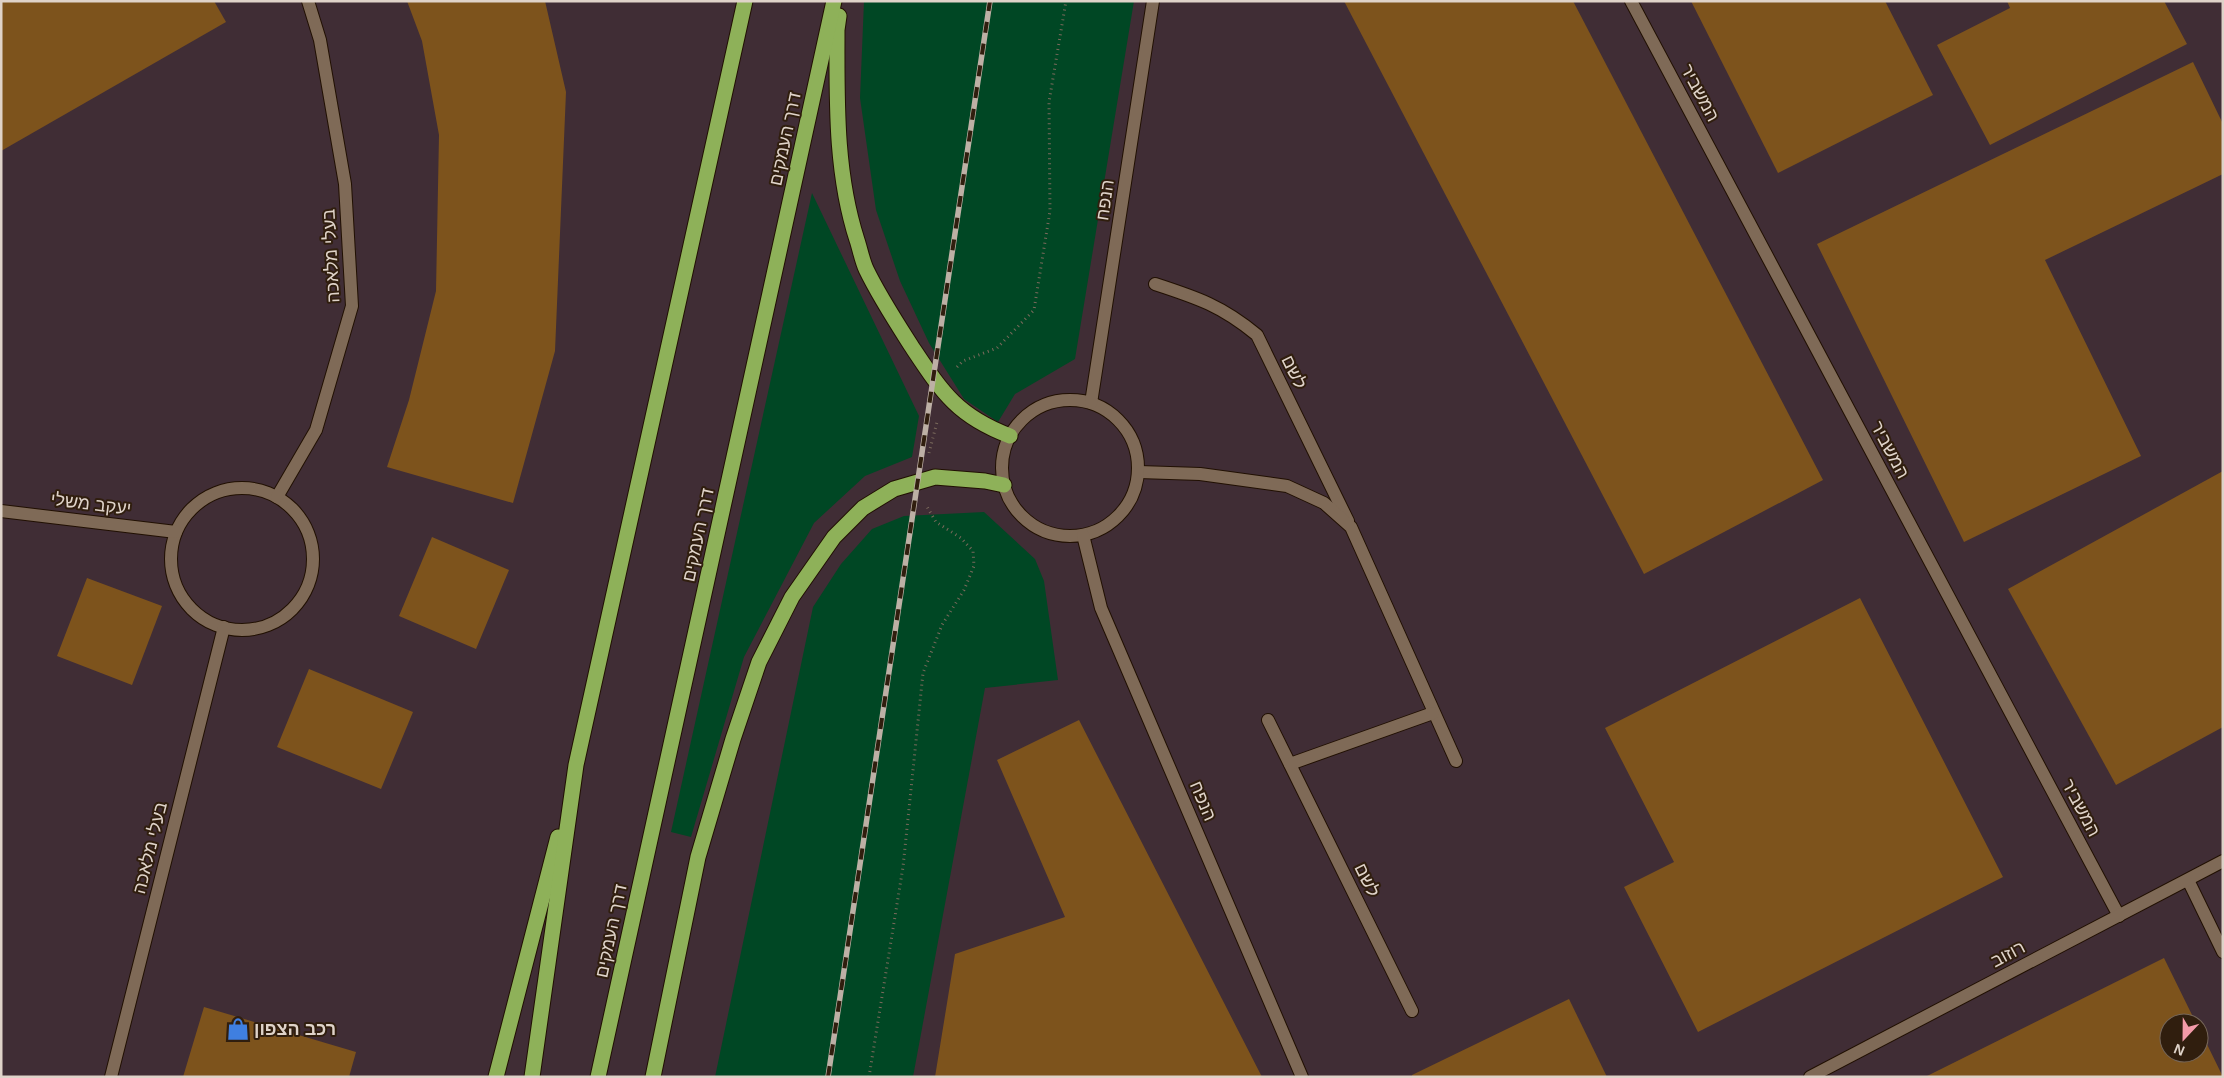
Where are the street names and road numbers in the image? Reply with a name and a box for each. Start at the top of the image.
street label: המשביר [1677,61,1723,125]
street label: דרך העמקים [765,90,805,187]
street label: הנפח [1092,178,1118,222]
street label: בעלי מלאכה [319,208,343,303]
street label: לשם [1277,352,1311,392]
street label: המשביר [1867,418,1913,482]
street label: דרך העמקים [678,486,718,583]
street label: יעקב משלי [50,489,132,519]
street label: המשביר [2058,776,2104,840]
street label: הנפח [1186,778,1220,824]
street label: בעלי מלאכה [129,800,171,896]
street label: לשם [1350,860,1384,900]
street label: דרך העמקים [591,882,631,979]
street label: רוזוב [1988,937,2028,971]

